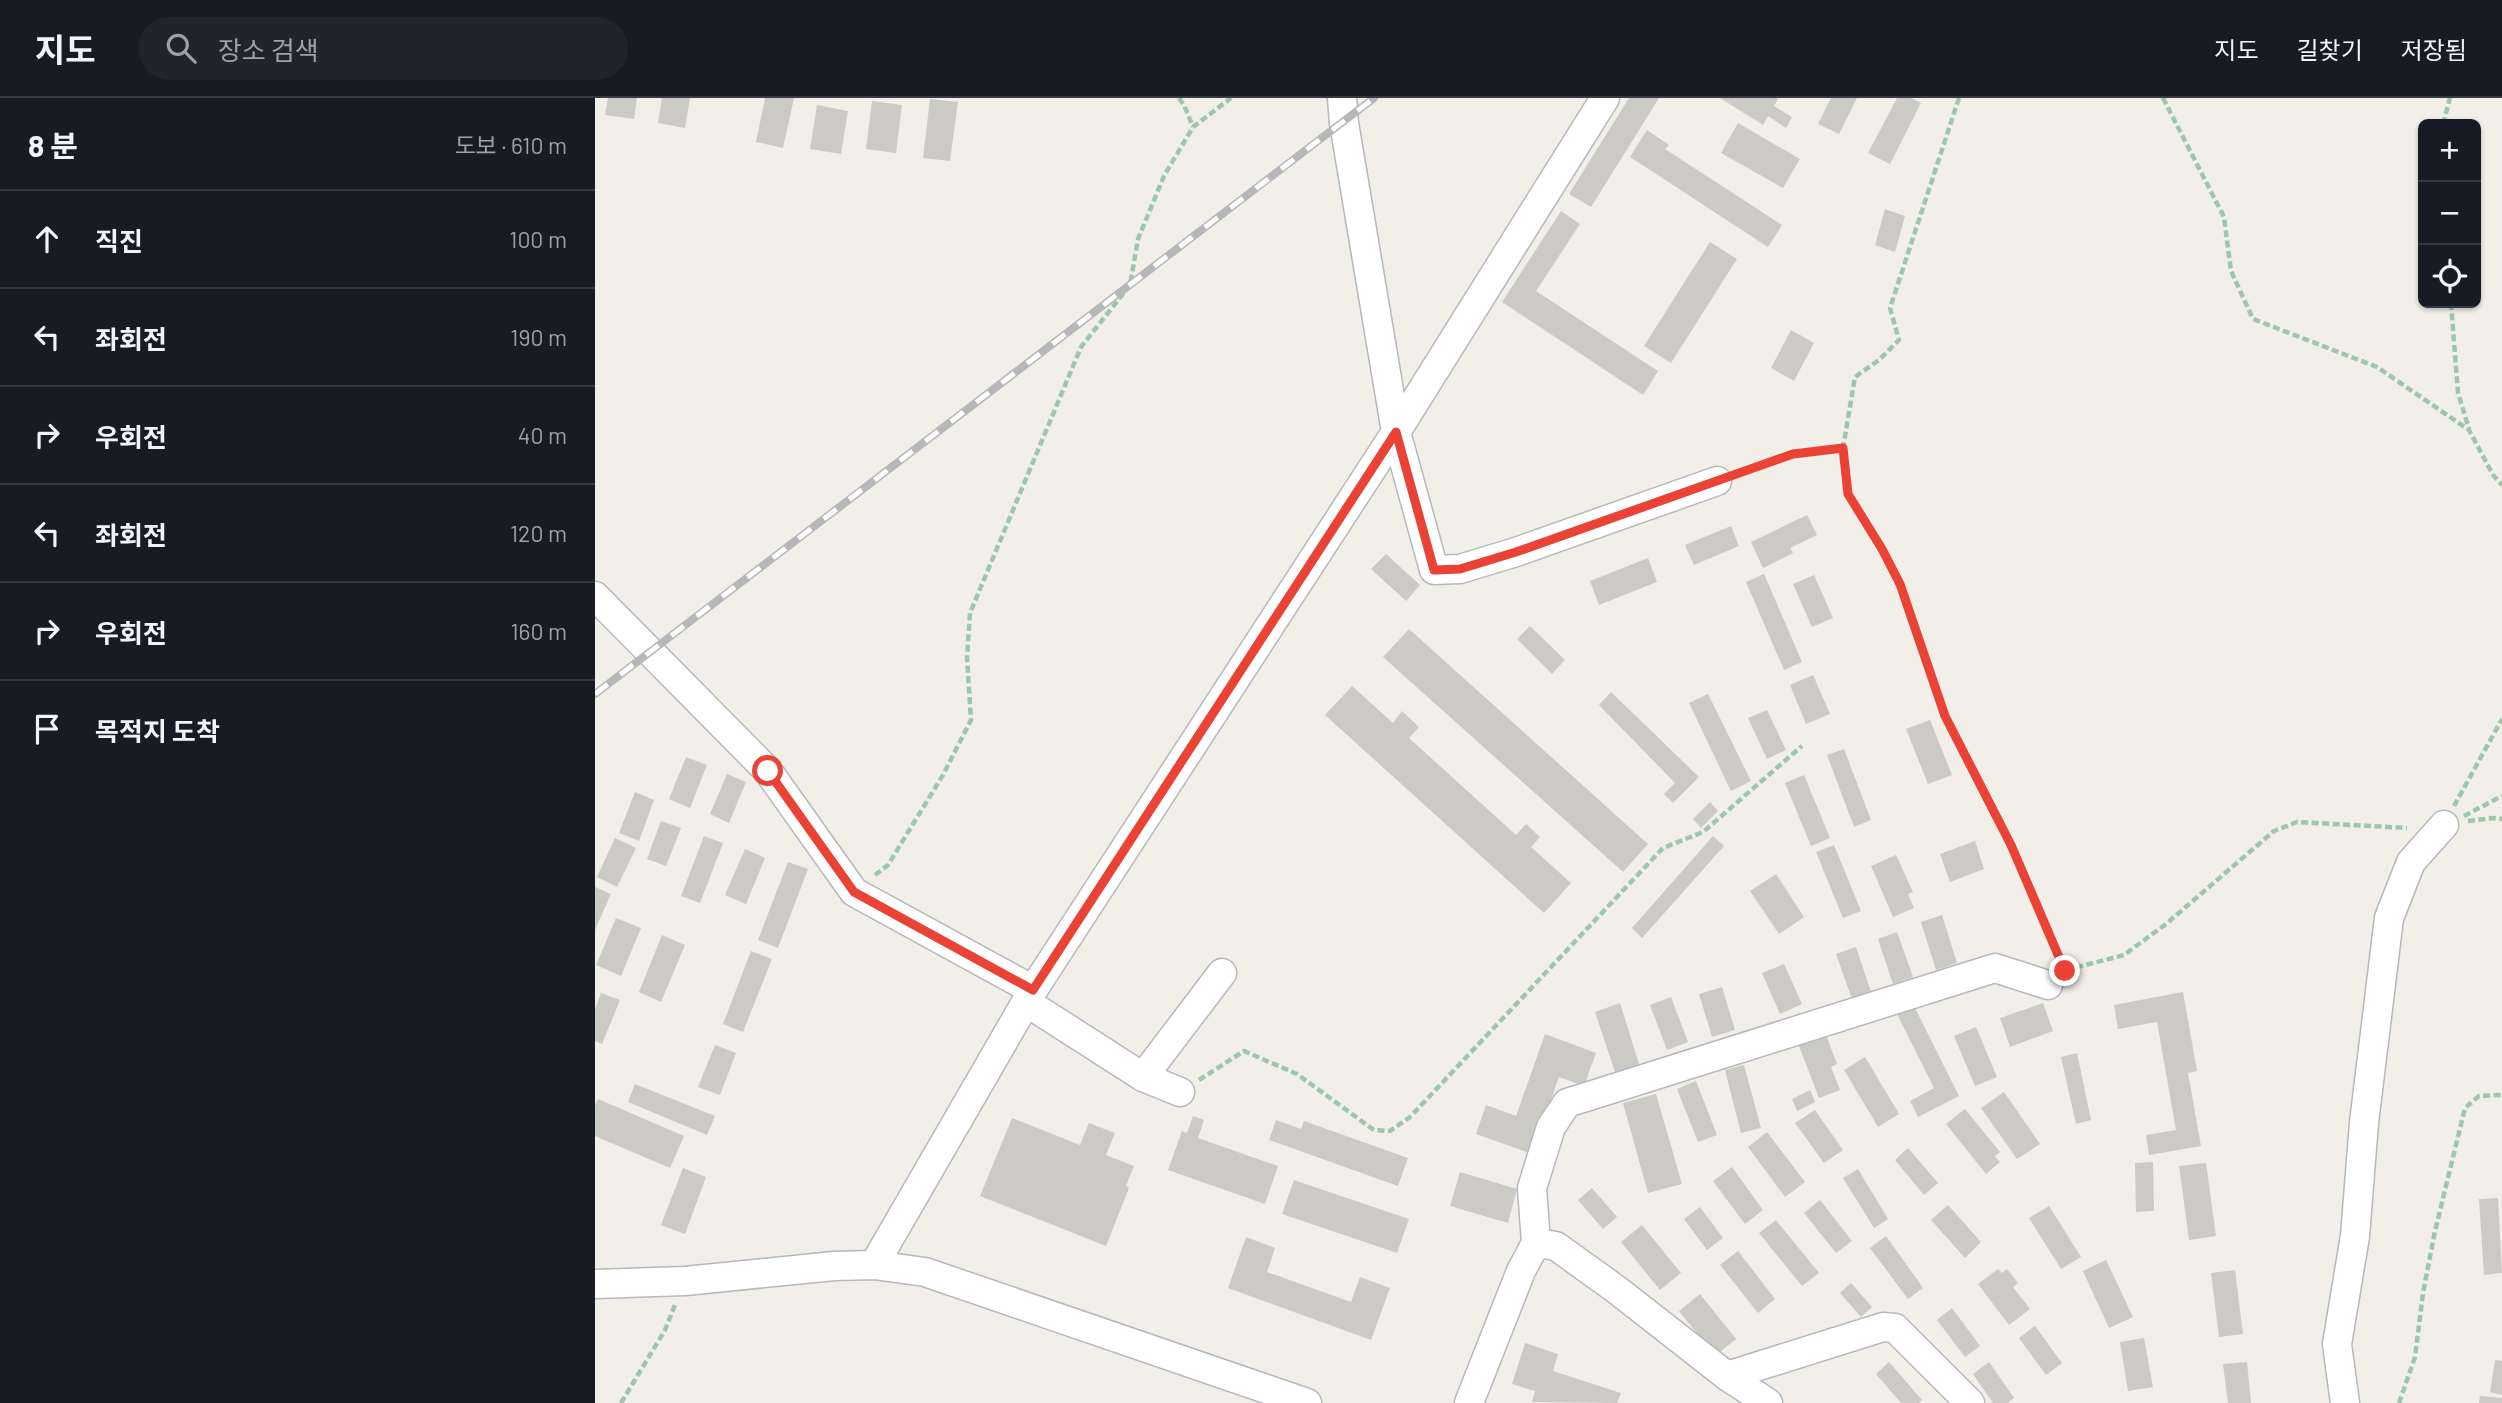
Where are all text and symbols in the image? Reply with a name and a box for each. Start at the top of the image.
search box [138,17,628,80]
text: 지도 [35,29,96,69]
icon: search [162,29,200,67]
text: 장소 검색 [218,34,319,65]
text: 지도 [2214,35,2259,64]
text: 길찾기 [2297,35,2363,64]
text: 저장됨 [2401,35,2467,64]
map controls [2418,119,2481,308]
button: + [2418,119,2481,182]
text: 8 분 [28,127,78,163]
text: 도보 · 610 m [455,131,567,159]
button: − [2418,182,2481,245]
icon: ahead [28,220,66,258]
text: 직진 [95,225,143,256]
text: 100 m [509,225,567,253]
button: locate [2418,245,2481,308]
icon: left [28,318,66,356]
text: 좌회전 [95,323,167,354]
text: 190 m [510,323,567,351]
icon: right [28,416,66,454]
text: 우회전 [95,421,167,452]
text: 40 m [518,421,567,449]
icon: left [28,514,66,552]
text: 좌회전 [95,519,167,550]
text: 120 m [510,519,567,547]
icon: right [28,612,66,650]
text: 우회전 [95,617,167,648]
text: 160 m [510,617,567,645]
icon: arrive [28,710,66,748]
text: 목적지 도착 [95,715,220,746]
route start [752,755,783,786]
route end [2049,955,2080,986]

